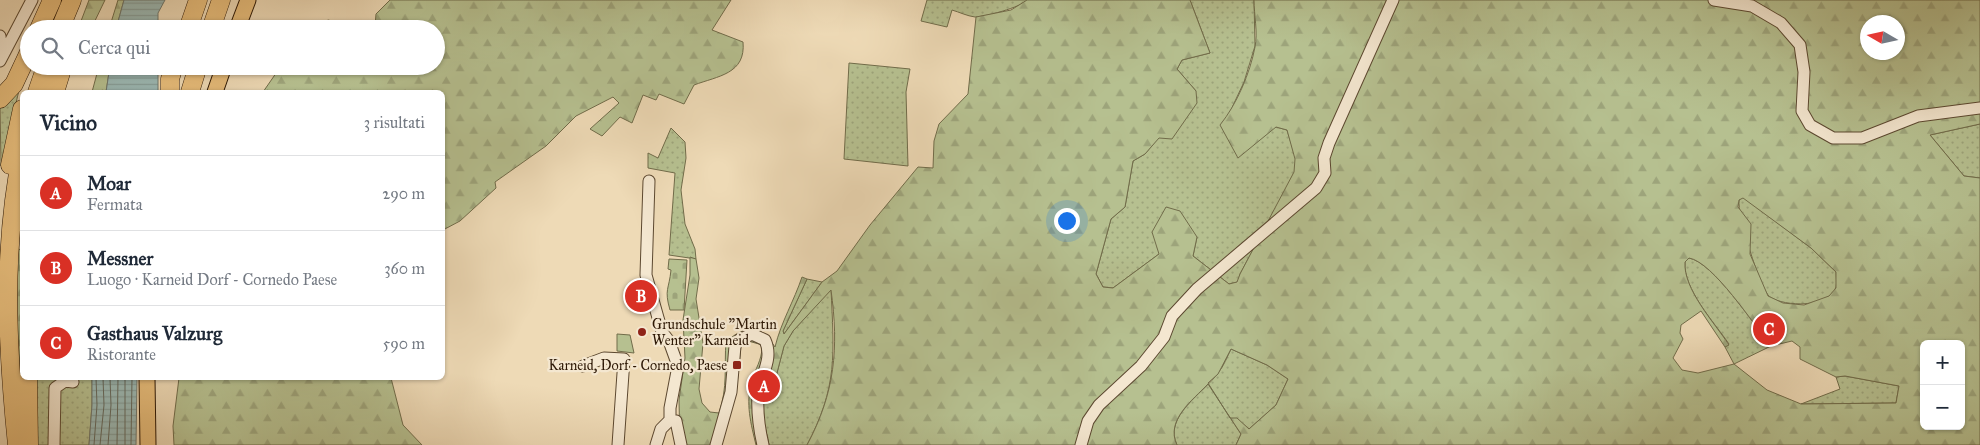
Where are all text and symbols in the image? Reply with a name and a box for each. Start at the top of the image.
north arrow [1860,15,1905,60]
search box [20,20,445,75]
icon: search [38,34,66,62]
text: Cerca qui [78,36,150,59]
text: Vicino [40,110,97,136]
text: 3 risultati [364,113,425,132]
text: Moar [87,172,131,195]
text: A [51,184,61,203]
text: 290 m [382,184,425,203]
text: Fermata [87,195,142,214]
your location [1054,208,1080,234]
text: Messner [87,247,154,270]
text: B [51,259,61,278]
text: 360 m [384,259,425,278]
text: Luogo · Karneid Dorf - Cornedo Paese [87,270,337,289]
pin: B [625,277,657,315]
pin: C [1753,310,1785,348]
place label: Grundschule "Martin Wenter" Karneid [652,316,777,349]
text: Gasthaus Valzurg [87,322,222,345]
marker: Grundschule "Martin Wenter" Karneid [636,326,648,338]
text: C [51,334,61,353]
text: 590 m [383,334,425,353]
map controls [1920,340,1965,430]
button: + [1920,340,1965,385]
text: Ristorante [87,345,156,364]
place label: Karneid, Dorf - Cornedo, Paese [549,357,727,374]
marker: Karneid, Dorf - Cornedo, Paese [731,359,743,371]
pin: A [748,367,780,405]
button: − [1920,385,1965,430]

